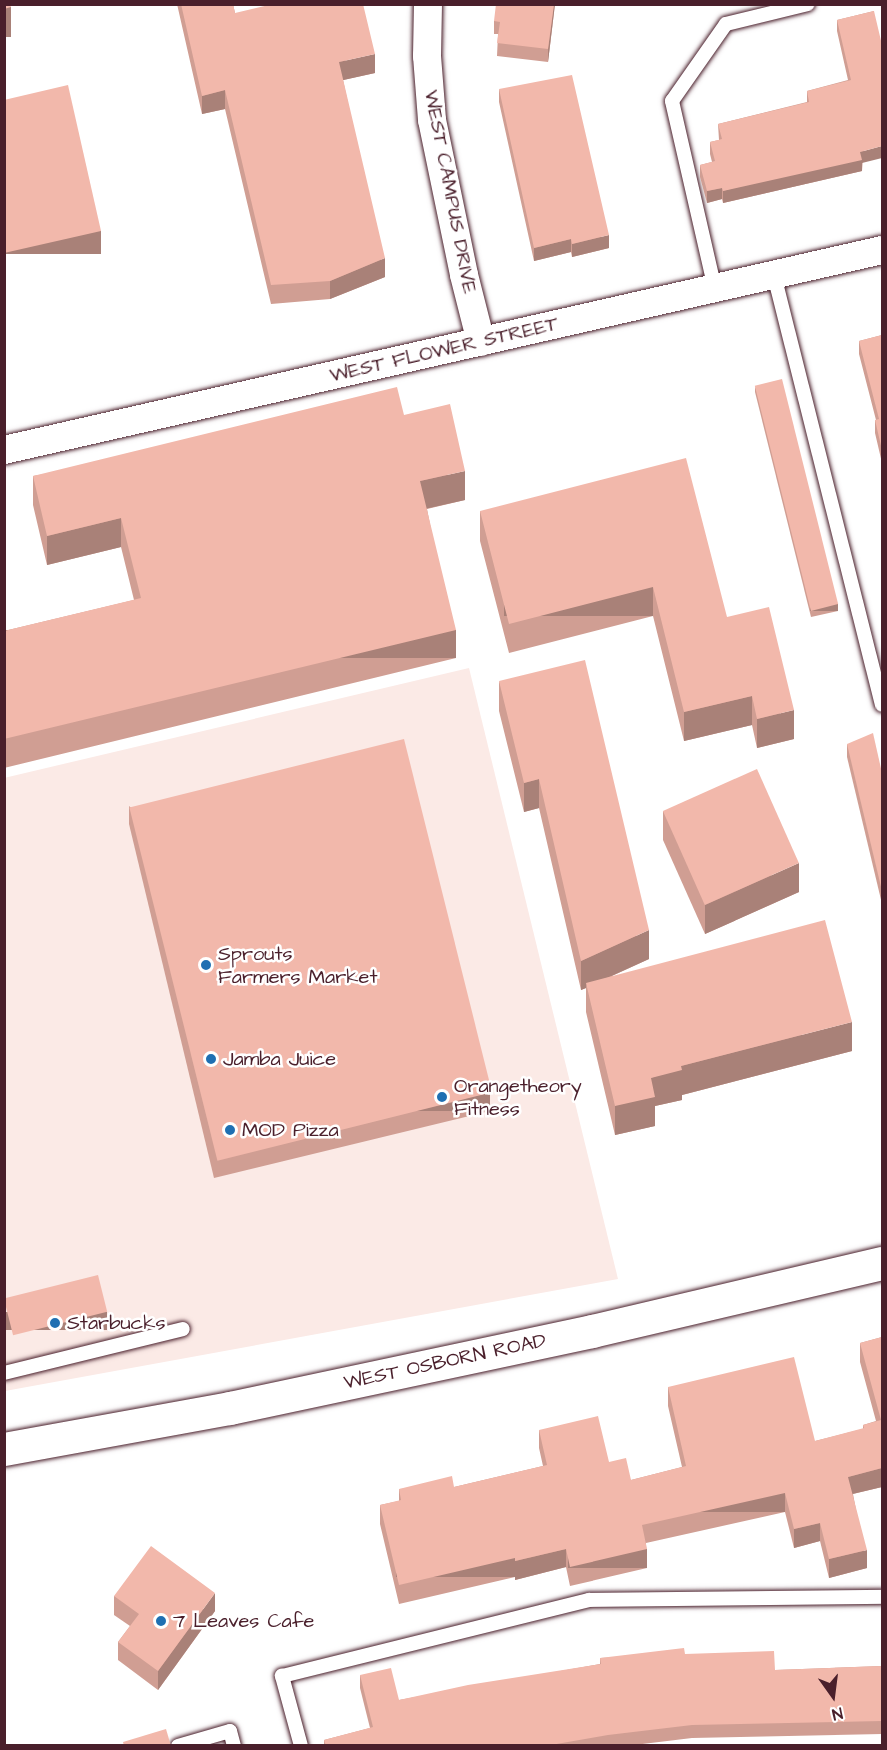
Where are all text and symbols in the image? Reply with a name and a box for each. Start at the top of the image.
street label: WEST CAMPUS DRIVE [418,88,482,296]
street label: WEST FLOWER STREET [327,312,561,388]
place label: Sprouts Farmers Market [218,942,377,989]
marker: Sprouts Farmers Market [199,958,213,972]
place label: Jamba Juice [223,1047,336,1071]
marker: Jamba Juice [204,1052,218,1066]
place label: Orangetheory Fitness [454,1074,582,1121]
marker: Orangetheory Fitness [435,1090,449,1104]
place label: MOD Pizza [242,1118,339,1142]
marker: MOD Pizza [223,1123,237,1137]
place label: Starbucks [67,1311,166,1335]
marker: Starbucks [48,1316,62,1330]
street label: WEST OSBORN ROAD [342,1329,548,1395]
place label: 7 Leaves Cafe [173,1609,314,1633]
marker: 7 Leaves Cafe [154,1614,168,1628]
north arrow [803,1666,863,1726]
text: N [830,1702,845,1725]

